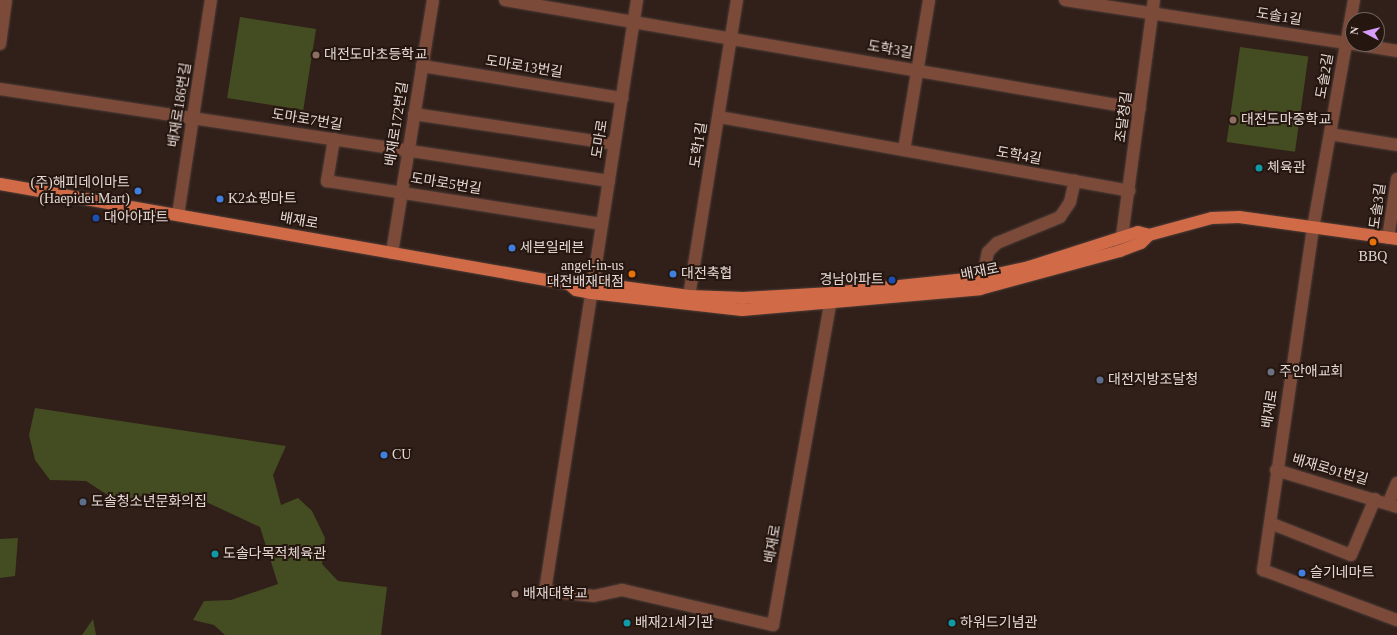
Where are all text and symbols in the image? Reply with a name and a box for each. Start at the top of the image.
street label: 도솔1길 [1255,5,1303,29]
north arrow [1345,12,1385,52]
text: N [1348,26,1361,35]
street label: 도학3길 [866,38,914,62]
place label: 대전도마초등학교 [324,47,427,63]
marker: 대전도마초등학교 [311,50,321,60]
street label: 도솔2길 [1313,52,1337,100]
street label: 도마로13번길 [484,53,564,81]
street label: 배재로186번길 [165,62,195,148]
street label: 배재로172번길 [382,81,412,167]
street label: 조달청길 [1113,90,1135,144]
street label: 도마로7번길 [270,106,344,134]
place label: 대전도마중학교 [1241,112,1331,128]
marker: 대전도마중학교 [1228,115,1238,125]
street label: 도마로 [589,119,611,159]
street label: 도학1길 [687,121,711,169]
street label: 도학4길 [995,144,1043,168]
place label: 체육관 [1267,160,1306,176]
marker: 체육관 [1254,163,1264,173]
street label: 도마로5번길 [409,170,483,198]
place label: (주)해피데이마트 (Haepidei Mart) [31,175,130,208]
street label: 도솔3길 [1367,182,1389,230]
marker: (주)해피데이마트 (Haepidei Mart) [133,186,143,196]
place label: K2쇼핑마트 [228,191,297,207]
marker: K2쇼핑마트 [215,194,225,204]
street label: 배재로 [279,209,319,233]
place label: 대아아파트 [104,210,168,226]
marker: 대아아파트 [91,213,101,223]
marker: BBQ [1368,237,1378,247]
place label: 세븐일레븐 [520,240,584,256]
marker: 세븐일레븐 [507,243,517,253]
place label: BBQ [1359,249,1387,265]
place label: angel-in-us 대전배재대점 [547,258,624,290]
street label: 배재로 [959,260,1001,284]
place label: 대전축협 [681,266,733,282]
marker: angel-in-us 대전배재대점 [627,269,637,279]
marker: 대전축협 [668,269,678,279]
place label: 경남아파트 [820,272,884,288]
marker: 경남아파트 [887,275,897,285]
place label: 주안애교회 [1279,364,1343,380]
marker: 주안애교회 [1266,367,1276,377]
place label: 대전지방조달청 [1108,372,1198,388]
marker: 대전지방조달청 [1095,375,1105,385]
street label: 배재로 [1259,389,1281,429]
place label: CU [392,447,411,463]
marker: CU [379,450,389,460]
street label: 배재로91번길 [1290,451,1370,489]
place label: 도솔청소년문화의집 [91,494,207,510]
marker: 도솔청소년문화의집 [78,497,88,507]
street label: 배재로 [761,524,785,564]
place label: 도솔다목적체육관 [223,546,326,562]
marker: 도솔다목적체육관 [210,549,220,559]
place label: 슬기네마트 [1310,565,1374,581]
marker: 슬기네마트 [1297,568,1307,578]
place label: 배재대학교 [523,586,587,602]
marker: 배재대학교 [510,589,520,599]
place label: 배재21세기관 [635,615,713,631]
place label: 하워드기념관 [960,615,1037,631]
marker: 배재21세기관 [622,618,632,628]
marker: 하워드기념관 [947,618,957,628]

